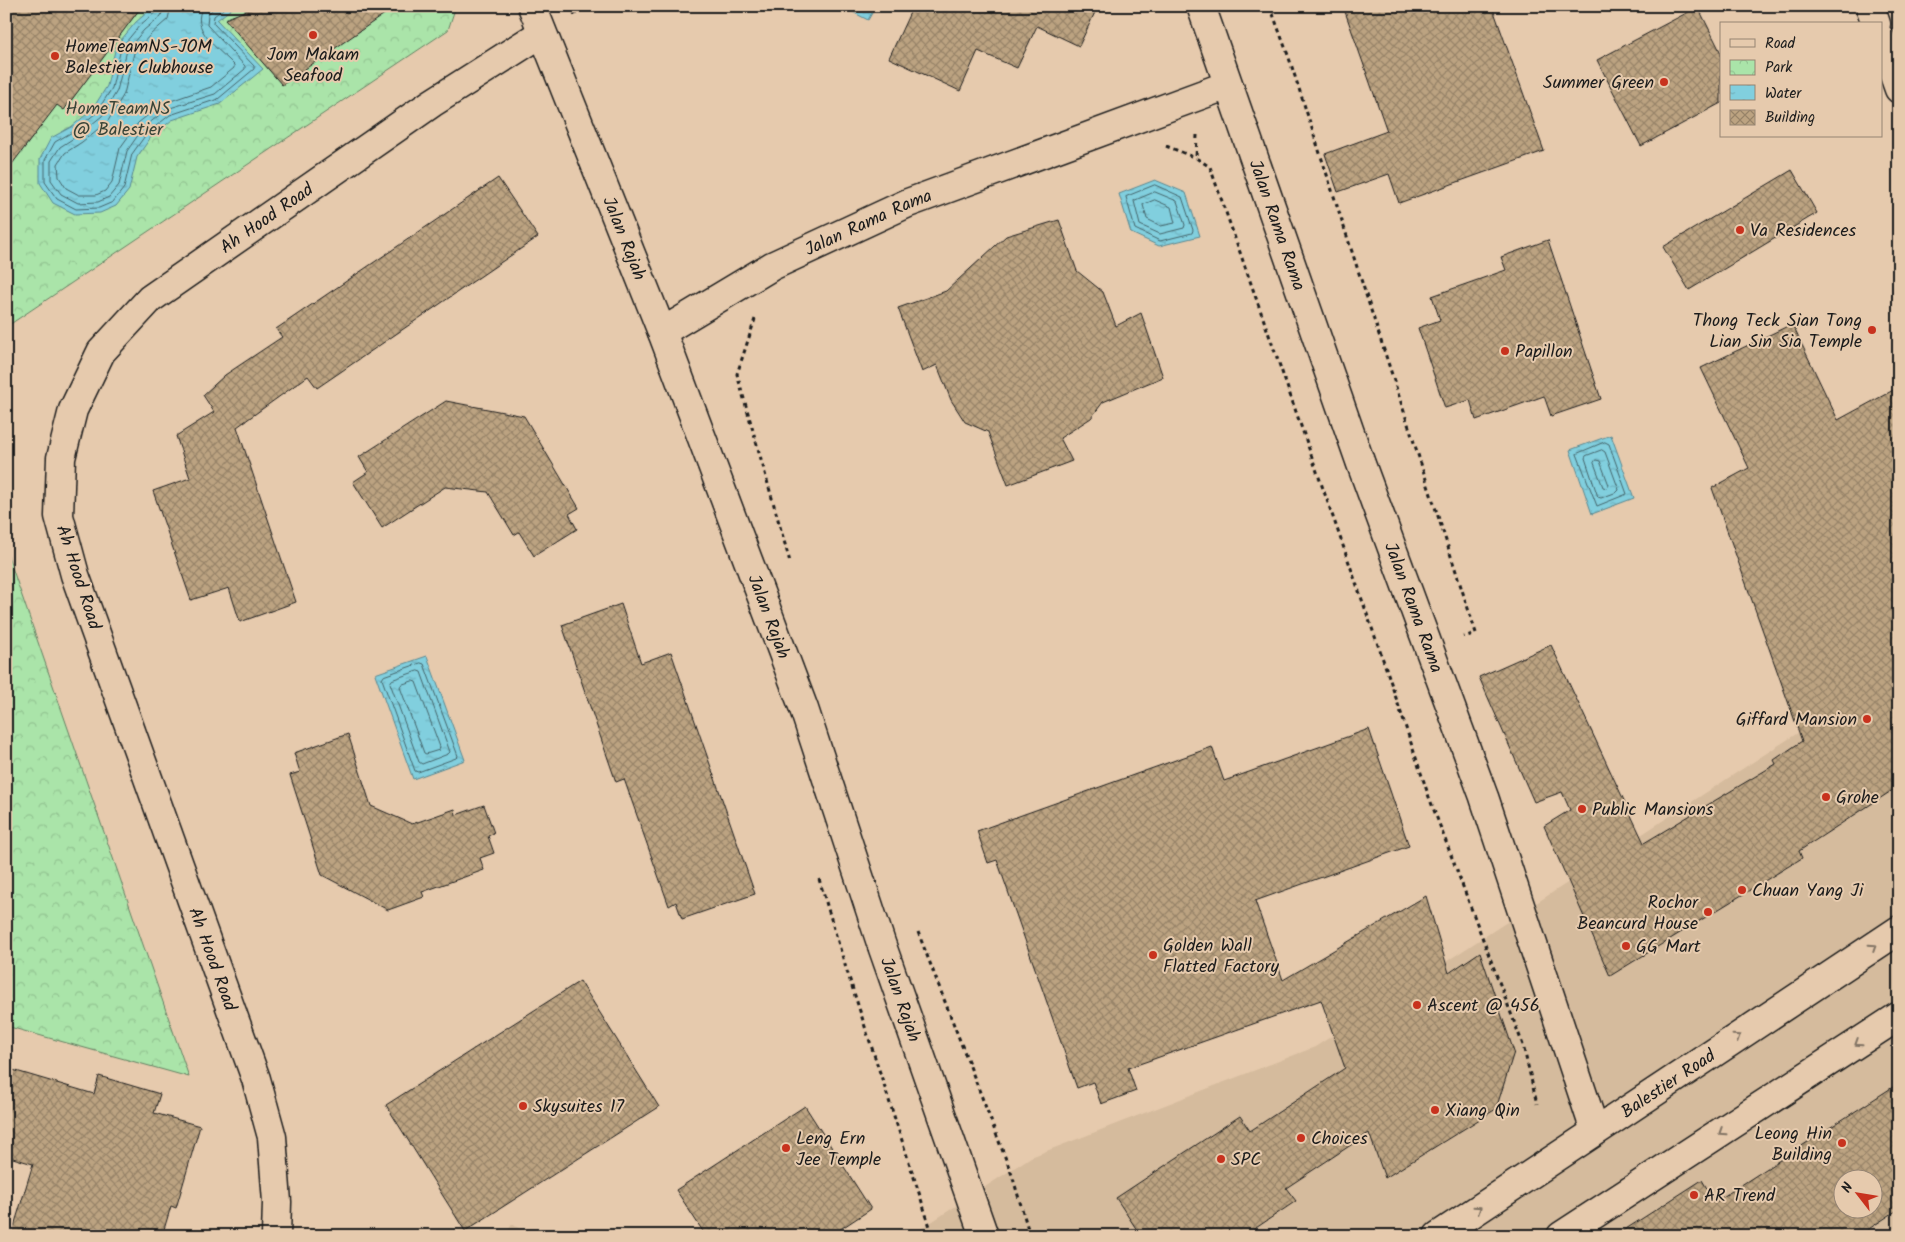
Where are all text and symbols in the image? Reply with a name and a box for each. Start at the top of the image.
legend [1720,22,1882,138]
marker: Jom Makam Seafood [307,29,319,41]
text: Road [1765,32,1796,56]
place label: HomeTeamNS-JOM Balestier Clubhouse [65,33,213,83]
place label: Jom Makam Seafood [267,41,359,91]
marker: HomeTeamNS-JOM Balestier Clubhouse [49,50,61,62]
text: Park [1765,56,1793,80]
place label: Summer Green [1543,69,1654,98]
marker: Summer Green [1658,76,1670,88]
text: Water [1765,82,1802,106]
park label: HomeTeamNS @ Balestier [66,95,171,145]
text: Building [1765,106,1815,130]
street label: Jalan Rama Rama [1240,156,1312,295]
street label: Ah Hood Road [215,176,321,262]
street label: Jalan Rama Rama [800,182,937,265]
street label: Jalan Rajah [593,192,653,285]
place label: Va Residences [1750,217,1857,246]
marker: Va Residences [1734,224,1746,236]
place label: Thong Teck Sian Tong Lian Sin Sia Temple [1693,307,1862,357]
marker: Thong Teck Sian Tong Lian Sin Sia Temple [1866,324,1878,336]
place label: Papillon [1515,338,1573,367]
marker: Papillon [1499,345,1511,357]
street label: Ah Hood Road [47,521,108,634]
street label: Jalan Rama Rama [1375,538,1450,677]
street label: Jalan Rajah [739,571,797,663]
place label: Giffard Mansion [1736,706,1857,735]
marker: Giffard Mansion [1861,713,1873,725]
place label: Grohe [1836,784,1879,813]
marker: Grohe [1820,791,1832,803]
place label: Public Mansions [1592,796,1714,825]
marker: Public Mansions [1576,803,1588,815]
place label: Chuan Yang Ji [1752,877,1864,906]
marker: Chuan Yang Ji [1736,884,1748,896]
place label: Rochor Beancurd House [1577,889,1699,939]
street label: Ah Hood Road [179,904,244,1016]
marker: Rochor Beancurd House [1702,906,1714,918]
place label: Golden Wall Flatted Factory [1163,932,1279,982]
place label: GG Mart [1636,933,1702,962]
marker: GG Mart [1620,940,1632,952]
one-way arrow [1867,944,1877,953]
marker: Golden Wall Flatted Factory [1147,949,1159,961]
street label: Jalan Rajah [871,954,928,1046]
place label: Ascent @ 456 [1427,992,1540,1021]
marker: Ascent @ 456 [1411,999,1423,1011]
one-way arrow [1732,1034,1741,1043]
one-way arrow [1854,1037,1864,1046]
street label: Balestier Road [1615,1042,1723,1127]
place label: Skysuites 17 [533,1093,625,1122]
place label: Xiang Qin [1445,1097,1520,1126]
marker: Skysuites 17 [517,1100,529,1112]
marker: Xiang Qin [1429,1104,1441,1116]
place label: Leong Hin Building [1755,1120,1832,1170]
place label: Leng Ern Jee Temple [796,1125,881,1175]
place label: Choices [1311,1125,1368,1154]
one-way arrow [1718,1125,1727,1135]
marker: Choices [1295,1132,1307,1144]
marker: Leong Hin Building [1836,1137,1848,1149]
marker: Leng Ern Jee Temple [780,1142,792,1154]
place label: SPC [1231,1146,1261,1175]
marker: SPC [1215,1153,1227,1165]
north arrow [1832,1170,1882,1220]
text: N [1836,1178,1860,1197]
place label: AR Trend [1704,1182,1776,1211]
marker: AR Trend [1688,1189,1700,1201]
one-way arrow [1472,1206,1482,1215]

